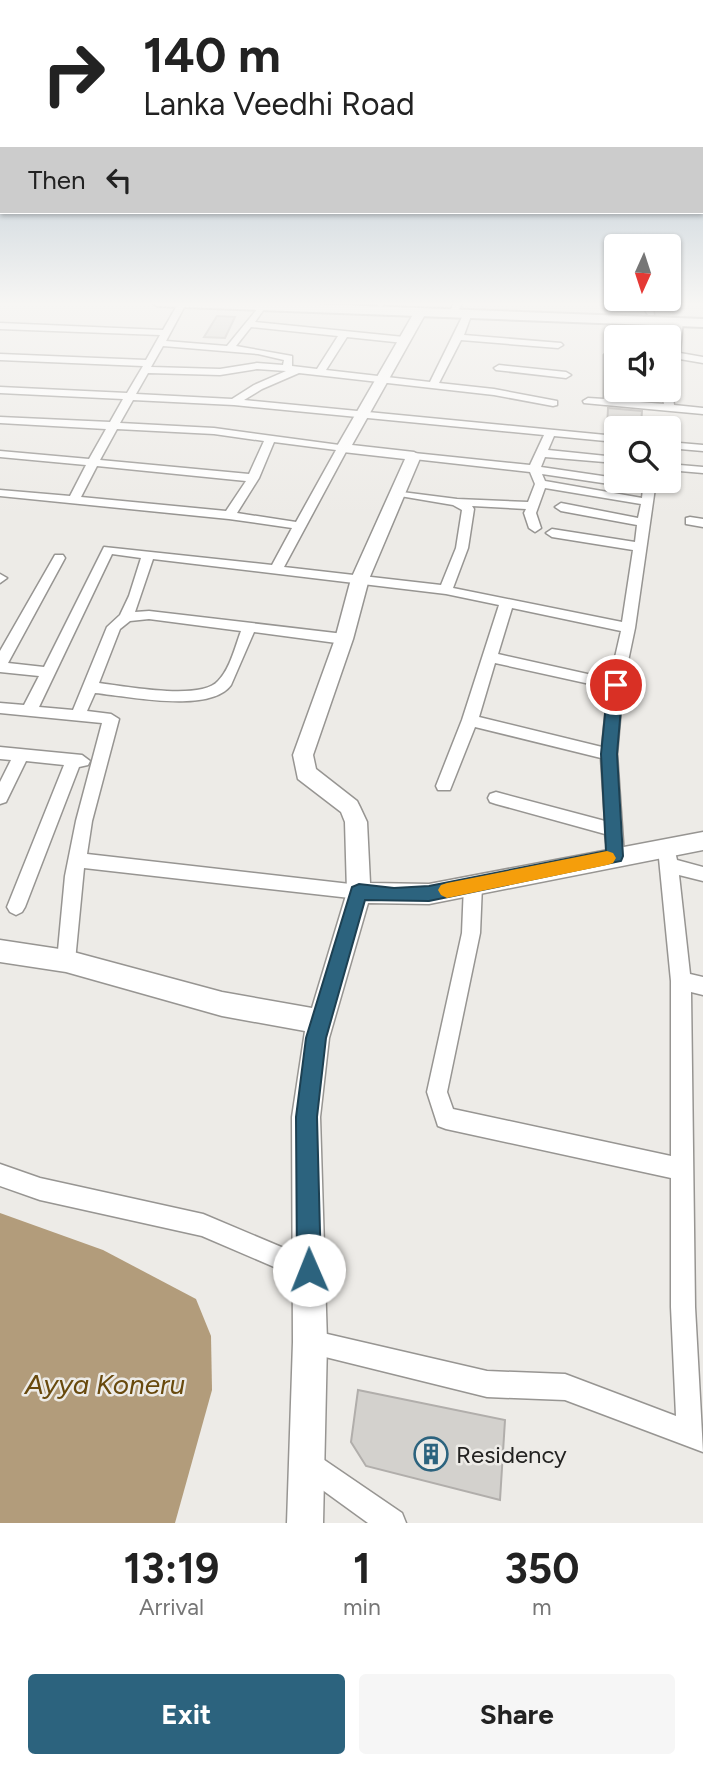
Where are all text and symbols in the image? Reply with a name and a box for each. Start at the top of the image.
text: 140 m [143,25,281,84]
icon: right [28,28,119,119]
text: Lanka Veedhi Road [143,85,415,123]
icon: left [100,161,138,199]
text: Then [28,164,86,196]
north arrow [604,234,681,312]
map controls [604,234,681,493]
button: sound [604,325,681,402]
button: search [604,416,681,493]
pin [586,655,646,715]
icon: arrive [597,666,635,704]
position arrow [272,1233,346,1307]
water label: Ayya Koneru [24,1367,185,1401]
building icon: Residency [412,1435,450,1473]
place label: Residency [456,1440,567,1469]
text: 13:19 [124,1543,219,1594]
text: 1 [353,1543,371,1594]
text: 350 [504,1543,579,1594]
text: Arrival [139,1593,204,1621]
text: min [343,1593,381,1621]
text: m [532,1593,552,1621]
button: Exit [28,1674,345,1754]
button: Share [359,1674,675,1754]

